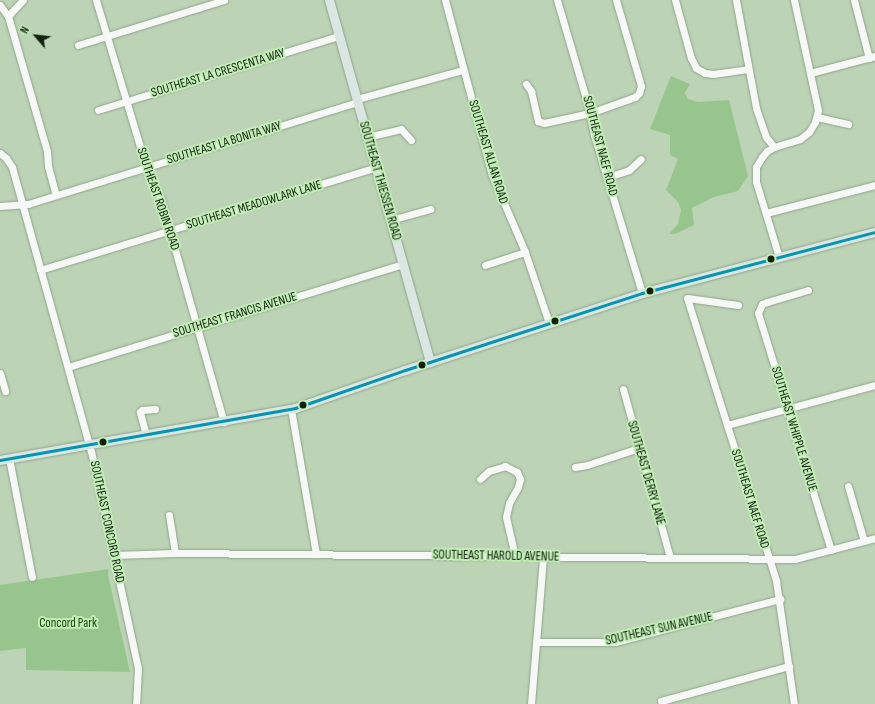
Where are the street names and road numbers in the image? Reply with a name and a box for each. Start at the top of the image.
street label: SOUTHEAST LA CRESCENTA WAY [149,45,287,101]
street label: SOUTHEAST NAEF ROAD [579,94,621,198]
street label: SOUTHEAST ALLAN ROAD [465,98,511,206]
street label: SOUTHEAST LA BONITA WAY [165,118,283,168]
street label: SOUTHEAST THIESSEN ROAD [356,120,404,242]
street label: SOUTHEAST ROBIN ROAD [133,146,183,252]
street label: SOUTHEAST MEADOWLARK LANE [184,177,324,233]
street label: SOUTHEAST FRANCIS AVENUE [171,289,299,341]
street label: SOUTHEAST WHIPPLE AVENUE [768,365,820,493]
street label: SOUTHEAST DERRY LANE [624,419,668,527]
street label: SOUTHEAST NAEF ROAD [728,448,772,550]
street label: SOUTHEAST CONCORD ROAD [86,459,128,585]
street label: SOUTHEAST HAROLD AVENUE [433,547,559,565]
street label: SOUTHEAST SUN AVENUE [604,609,714,649]

